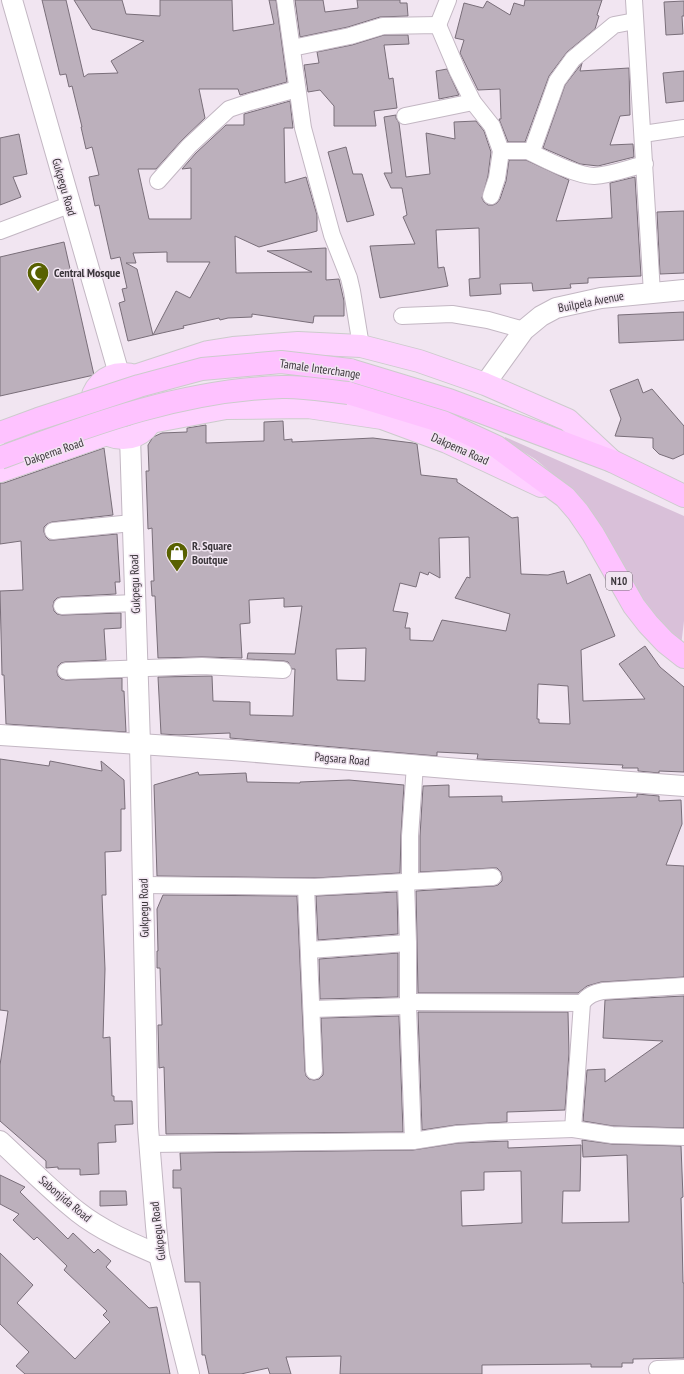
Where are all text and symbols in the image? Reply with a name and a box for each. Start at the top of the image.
street label: Gukpegu Road [49,156,80,217]
mosque icon: Central Mosque [25,260,51,293]
place label: Central Mosque [54,265,120,280]
street label: Builpela Avenue [557,288,625,315]
street label: Tamale Interchange [279,355,361,382]
street label: Dakpema Road [429,429,491,468]
street label: Dakpema Road [22,434,85,469]
place label: R. Square Boutque [192,538,232,567]
shop icon: R. Square Boutque [164,540,190,573]
street label: Gukpegu Road [126,554,143,614]
road number: N10 [606,572,632,590]
street label: Pagsara Road [314,749,370,768]
street label: Gukpegu Road [135,878,152,938]
street label: Sabonjida Road [36,1172,95,1225]
street label: Gukpegu Road [146,1201,169,1261]

